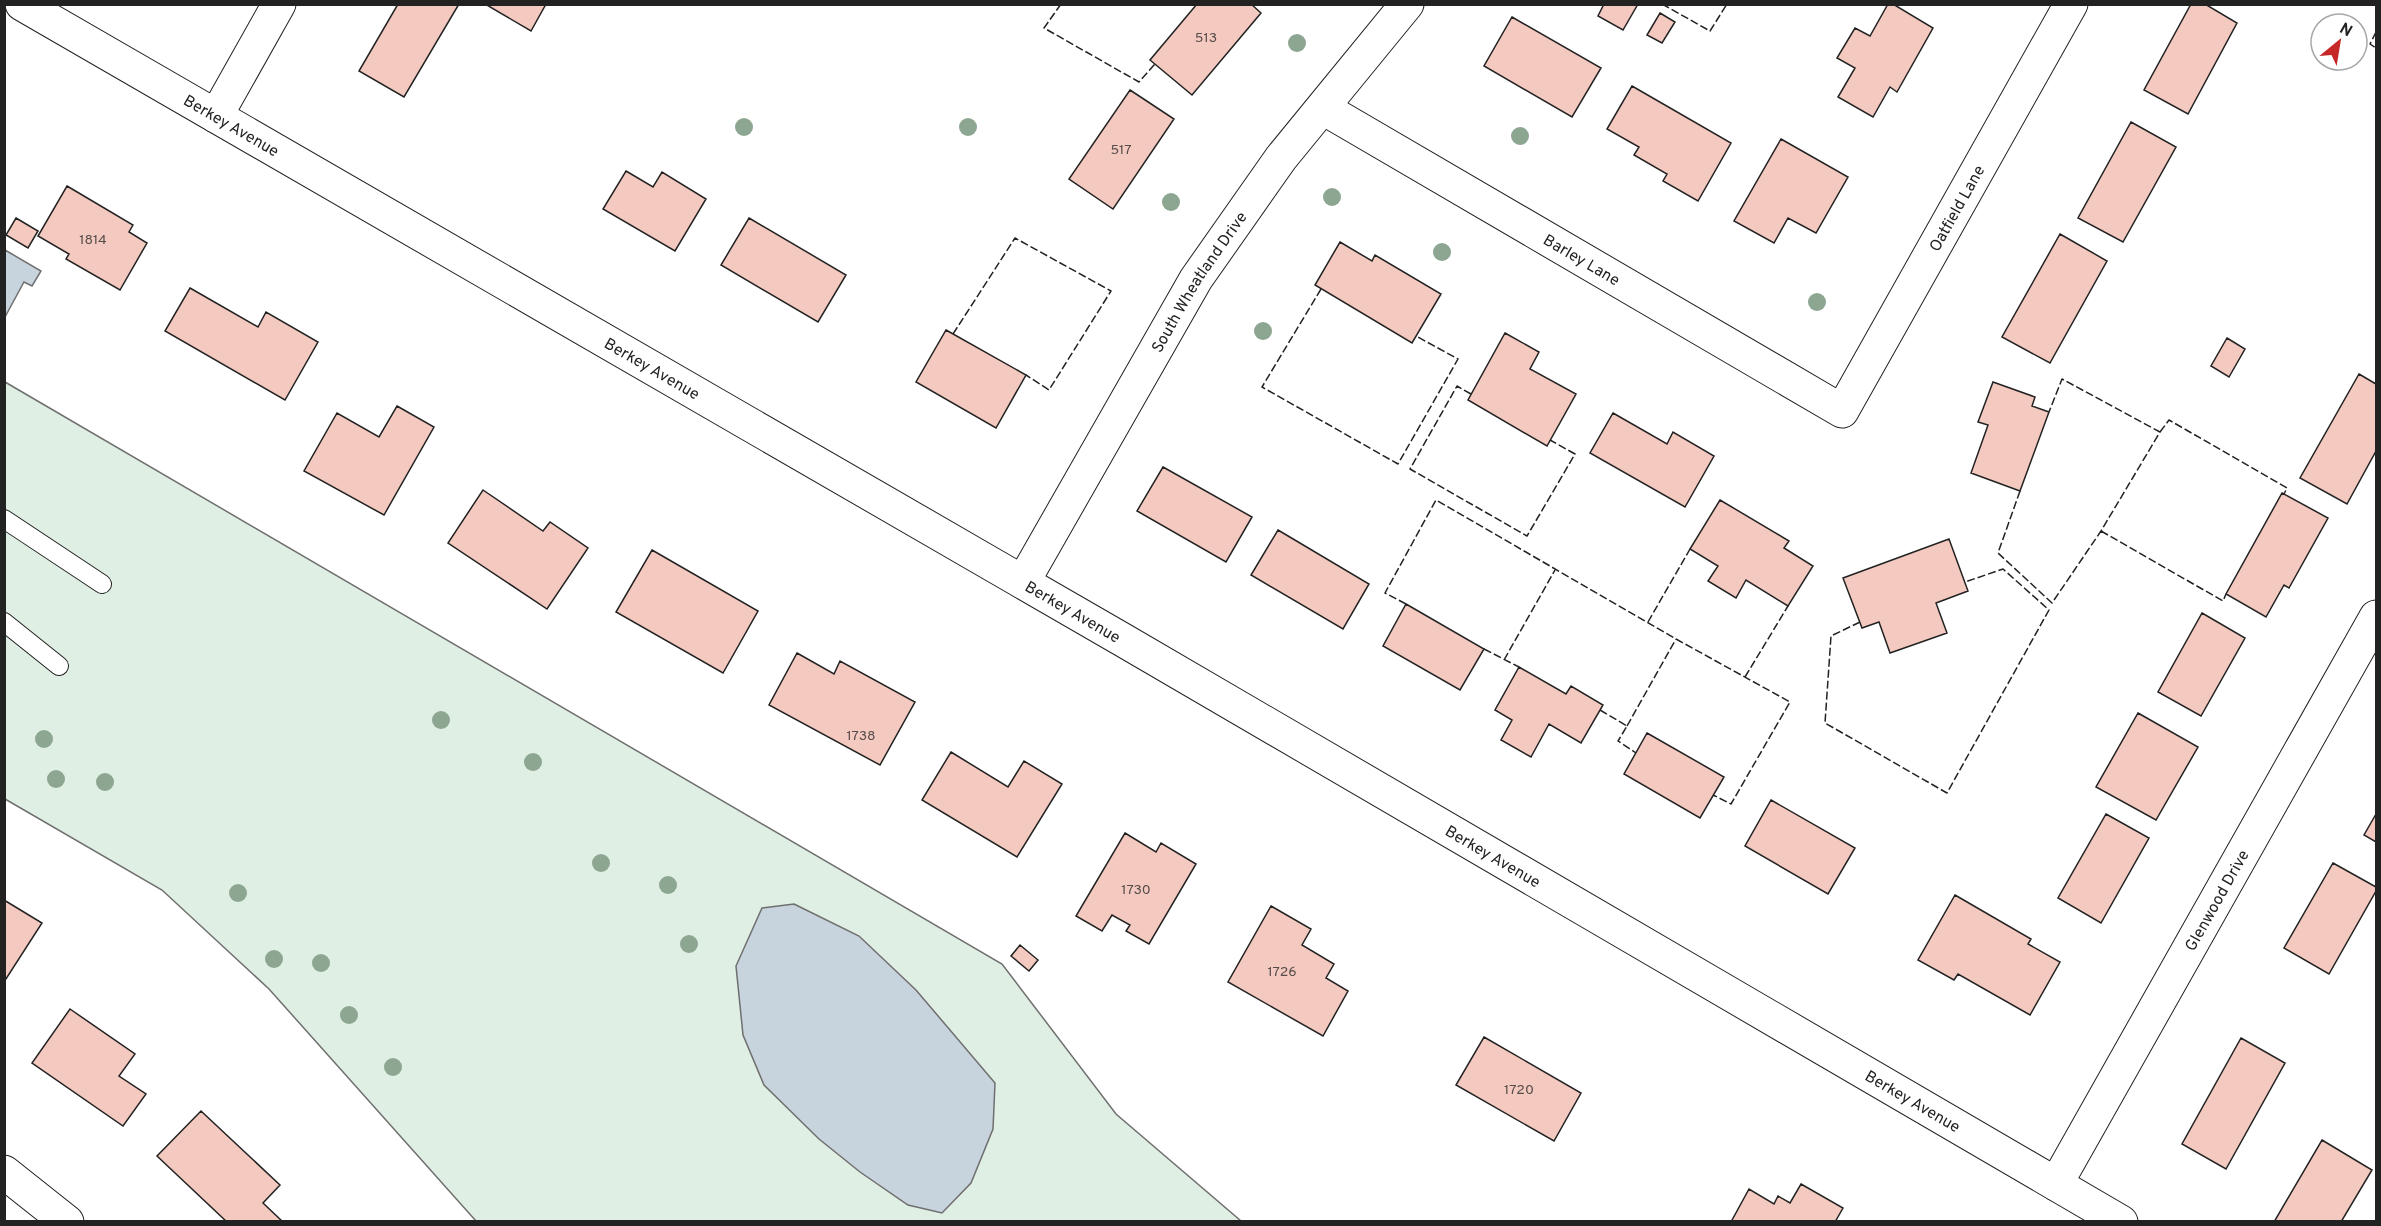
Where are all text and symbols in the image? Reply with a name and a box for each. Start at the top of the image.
north arrow [2309,12,2369,72]
text: N [2336,19,2355,42]
house number: 513 [1195,30,1217,47]
street label: Berkey Avenue [179,91,282,162]
house number: 517 [1110,142,1132,159]
street label: Oatfield Lane [1926,162,1990,256]
street label: South Wheatland Drive [1148,208,1252,357]
street label: Barley Lane [1539,231,1623,291]
house number: 1814 [79,232,107,249]
street label: Berkey Avenue [600,334,703,405]
street label: Berkey Avenue [1021,578,1124,648]
house number: 1738 [846,728,876,745]
street label: Berkey Avenue [1441,822,1543,893]
street label: Glenwood Drive [2181,847,2255,955]
house number: 1730 [1121,882,1151,899]
house number: 1726 [1267,964,1297,981]
street label: Berkey Avenue [1861,1067,1963,1138]
house number: 1720 [1504,1082,1534,1099]

